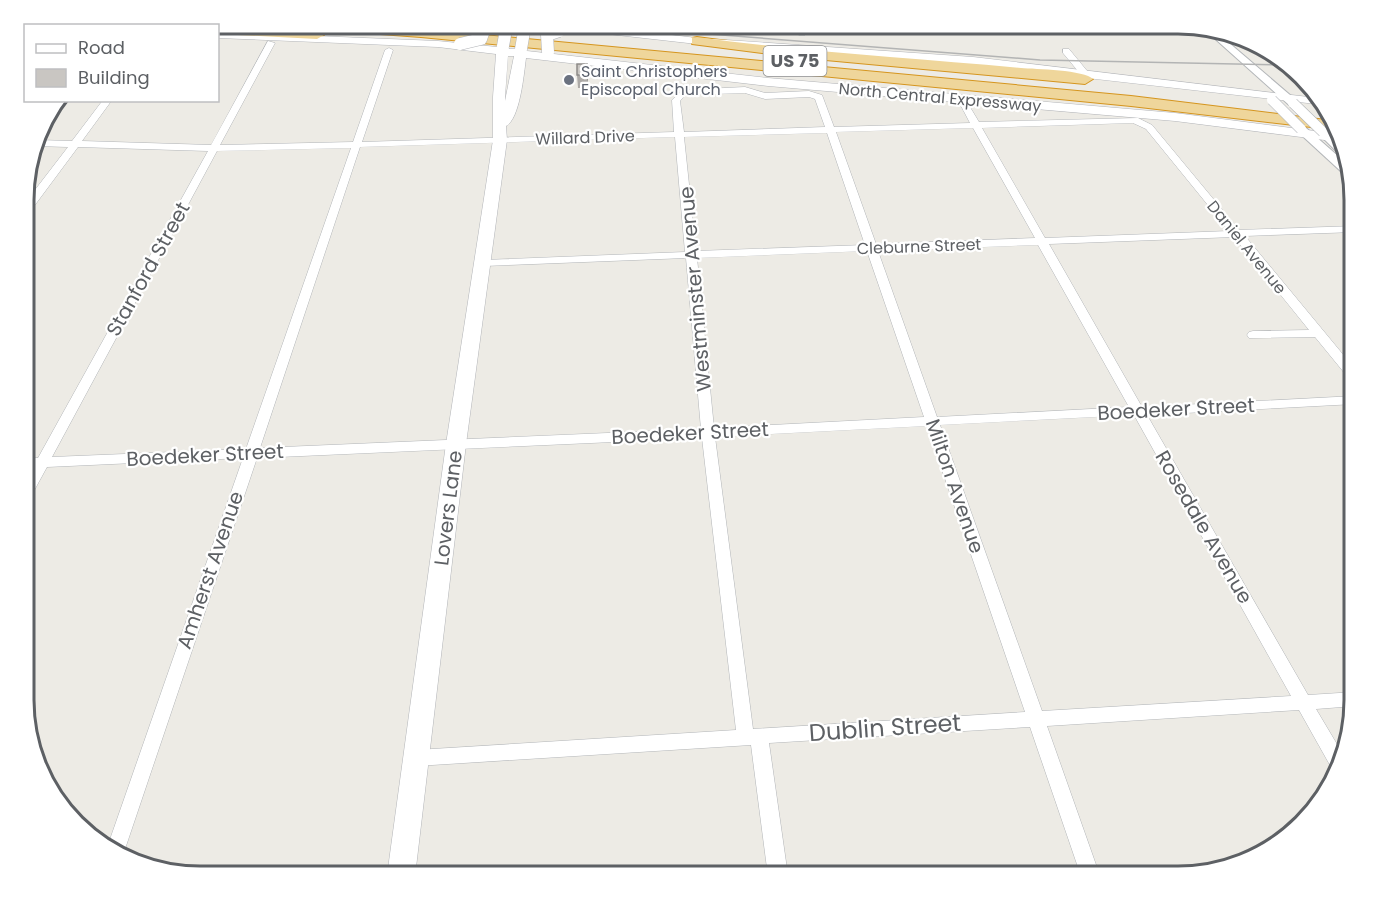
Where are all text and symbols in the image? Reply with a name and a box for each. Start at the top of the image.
legend [24,24,219,102]
text: Road [78,35,125,60]
road number: US 75 [764,46,826,76]
place label: Saint Christophers Episcopal Church [581,60,728,101]
text: Building [78,65,150,90]
marker: Saint Christophers Episcopal Church [562,73,576,87]
street label: North Central Expressway [838,77,1042,118]
street label: Willard Drive [535,124,635,151]
street label: Westminster Avenue [672,185,718,393]
street label: Daniel Avenue [1202,196,1292,299]
street label: Stanford Street [99,197,197,341]
street label: Cleburne Street [856,233,982,260]
street label: Boedeker Street [1097,391,1255,427]
street label: Boedeker Street [611,415,769,451]
street label: Milton Avenue [919,415,991,557]
street label: Boedeker Street [126,437,284,473]
street label: Rosedale Avenue [1149,445,1259,609]
street label: Lovers Lane [427,449,469,567]
street label: Amherst Avenue [170,487,250,653]
street label: Dublin Street [808,706,962,749]

